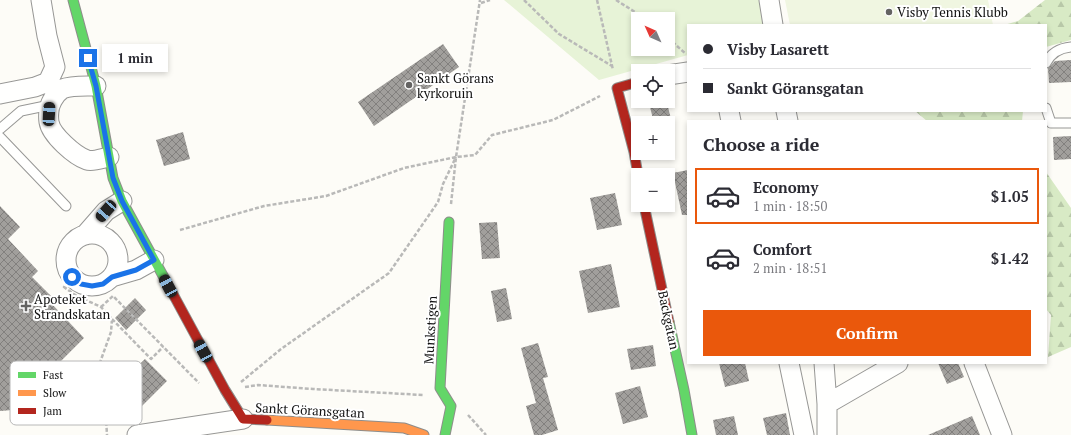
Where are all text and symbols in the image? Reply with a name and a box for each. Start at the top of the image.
place label: Visby Tennis Klubb [897,3,1008,21]
marker: Visby Tennis Klubb [884,7,894,17]
north arrow [631,12,675,56]
map controls [631,12,675,212]
text: Visby Lasarett [727,39,829,59]
callout: 1 min [102,44,168,72]
route end [79,49,97,67]
text: 1 min [117,49,153,67]
button: locate [631,64,675,108]
place label: Sankt Görans kyrkoruin [417,69,494,102]
text: Sankt Göransgatan [727,78,864,98]
marker: Sankt Görans kyrkoruin [404,80,414,90]
car [42,102,56,126]
button: + [631,116,675,160]
text: Choose a ride [703,132,819,156]
button: − [631,168,675,212]
text: Economy [753,177,818,197]
icon: car [705,178,741,214]
text: $1.05 [991,186,1029,206]
text: 1 min · 18:50 [753,197,827,215]
car [94,198,118,224]
text: Comfort [753,239,812,259]
icon: car [705,240,741,276]
text: $1.42 [991,248,1029,268]
text: 2 min · 18:51 [753,259,827,277]
route start [63,268,81,286]
car [157,273,179,299]
street label: Backgatan [654,289,684,351]
place label: Apoteket Strandskatan [34,290,111,323]
street label: Munkstigen [419,295,441,365]
marker: Apoteket Strandskatan [21,301,31,311]
button: Confirm [703,310,1031,356]
car [192,338,214,364]
legend [10,361,142,425]
text: Fast [43,368,63,382]
text: Slow [43,386,67,400]
street label: Sankt Göransgatan [255,398,365,422]
text: Jam [43,404,62,418]

